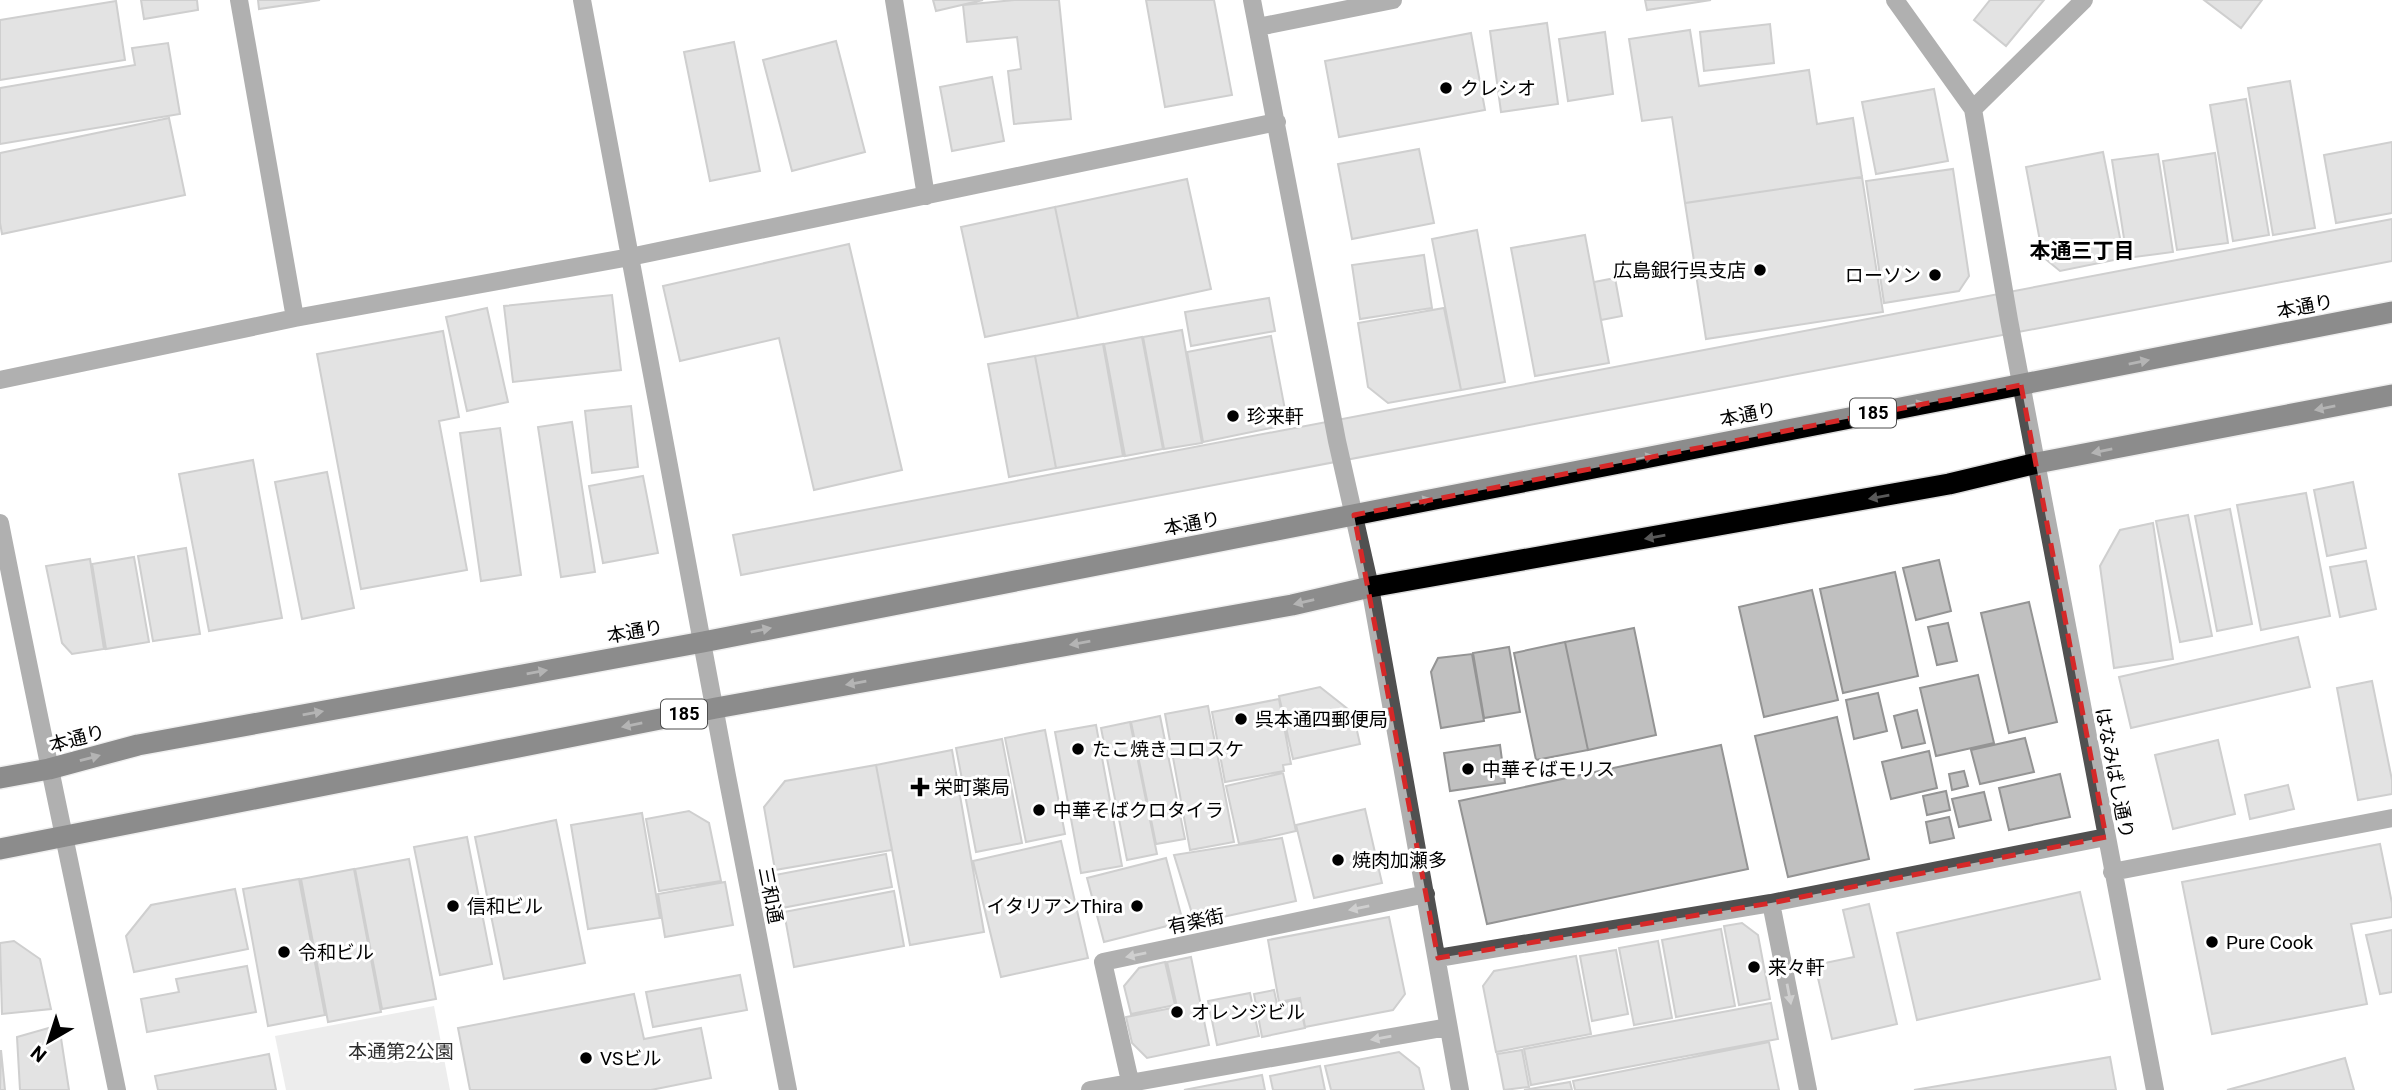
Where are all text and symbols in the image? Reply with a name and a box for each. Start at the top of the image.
place label: クレシオ [1460,77,1536,100]
marker: クレシオ [1438,80,1454,96]
district label: 本通三丁目 [2030,239,2135,263]
place label: 広島銀行呉支店 [1613,259,1746,282]
marker: 広島銀行呉支店 [1752,262,1768,278]
place label: ローソン [1845,264,1921,287]
marker: ローソン [1927,267,1943,283]
street label: 本通り [2275,290,2335,323]
one-way arrow [2128,356,2150,367]
street label: 本通り [1718,398,1778,431]
road number: 185 [1850,398,1896,428]
one-way arrow [1904,400,1926,411]
one-way arrow [2314,402,2336,413]
place label: 珍来軒 [1247,405,1304,428]
marker: 珍来軒 [1225,408,1241,424]
one-way arrow [2091,445,2113,456]
one-way arrow [1633,452,1655,463]
one-way arrow [1868,492,1890,503]
one-way arrow [1410,495,1432,506]
street label: 本通り [1162,507,1222,540]
one-way arrow [1644,532,1666,543]
one-way arrow [1293,597,1315,608]
street label: 本通り [605,615,665,648]
one-way arrow [750,624,772,635]
one-way arrow [1069,638,1091,649]
one-way arrow [526,666,548,677]
one-way arrow [845,678,867,689]
road number: 185 [661,700,707,728]
street label: はなみばし通り [2091,706,2138,841]
one-way arrow [302,707,324,718]
place label: 呉本通四郵便局 [1255,708,1388,731]
marker: 呉本通四郵便局 [1233,711,1249,727]
one-way arrow [621,719,643,730]
street label: 本通り [47,720,108,757]
place label: たこ焼きコロスケ [1092,738,1244,761]
marker: たこ焼きコロスケ [1070,741,1086,757]
one-way arrow [80,752,102,763]
place label: 中華そばモリス [1482,758,1615,781]
marker: 中華そばモリス [1460,761,1476,777]
place label: 栄町薬局 [934,776,1010,799]
marker: 栄町薬局 [912,779,928,795]
place label: 中華そばクロタイラ [1053,799,1224,822]
marker: 中華そばクロタイラ [1031,802,1047,818]
place label: 焼肉加瀬多 [1352,849,1447,872]
marker: 焼肉加瀬多 [1330,852,1346,868]
street label: 三和通 [754,865,787,925]
place label: 信和ビル [467,895,543,918]
place label: イタリアンThira [987,895,1123,918]
marker: 信和ビル [445,898,461,914]
marker: イタリアンThira [1129,898,1145,914]
one-way arrow [1348,902,1370,913]
street label: 有楽街 [1166,904,1226,939]
place label: Pure Cook [2226,931,2314,954]
marker: Pure Cook [2204,934,2220,950]
place label: 令和ビル [298,941,374,964]
marker: 令和ビル [276,944,292,960]
one-way arrow [1125,949,1147,960]
place label: 来々軒 [1768,956,1825,979]
marker: 来々軒 [1746,959,1762,975]
one-way arrow [1784,983,1795,1005]
place label: オレンジビル [1191,1001,1305,1024]
marker: オレンジビル [1169,1004,1185,1020]
north arrow [14,1006,84,1076]
one-way arrow [1370,1033,1392,1044]
park label: 本通第2公園 [348,1040,454,1063]
text: N [26,1041,51,1067]
place label: VSビル [600,1047,661,1070]
marker: VSビル [578,1050,594,1066]

